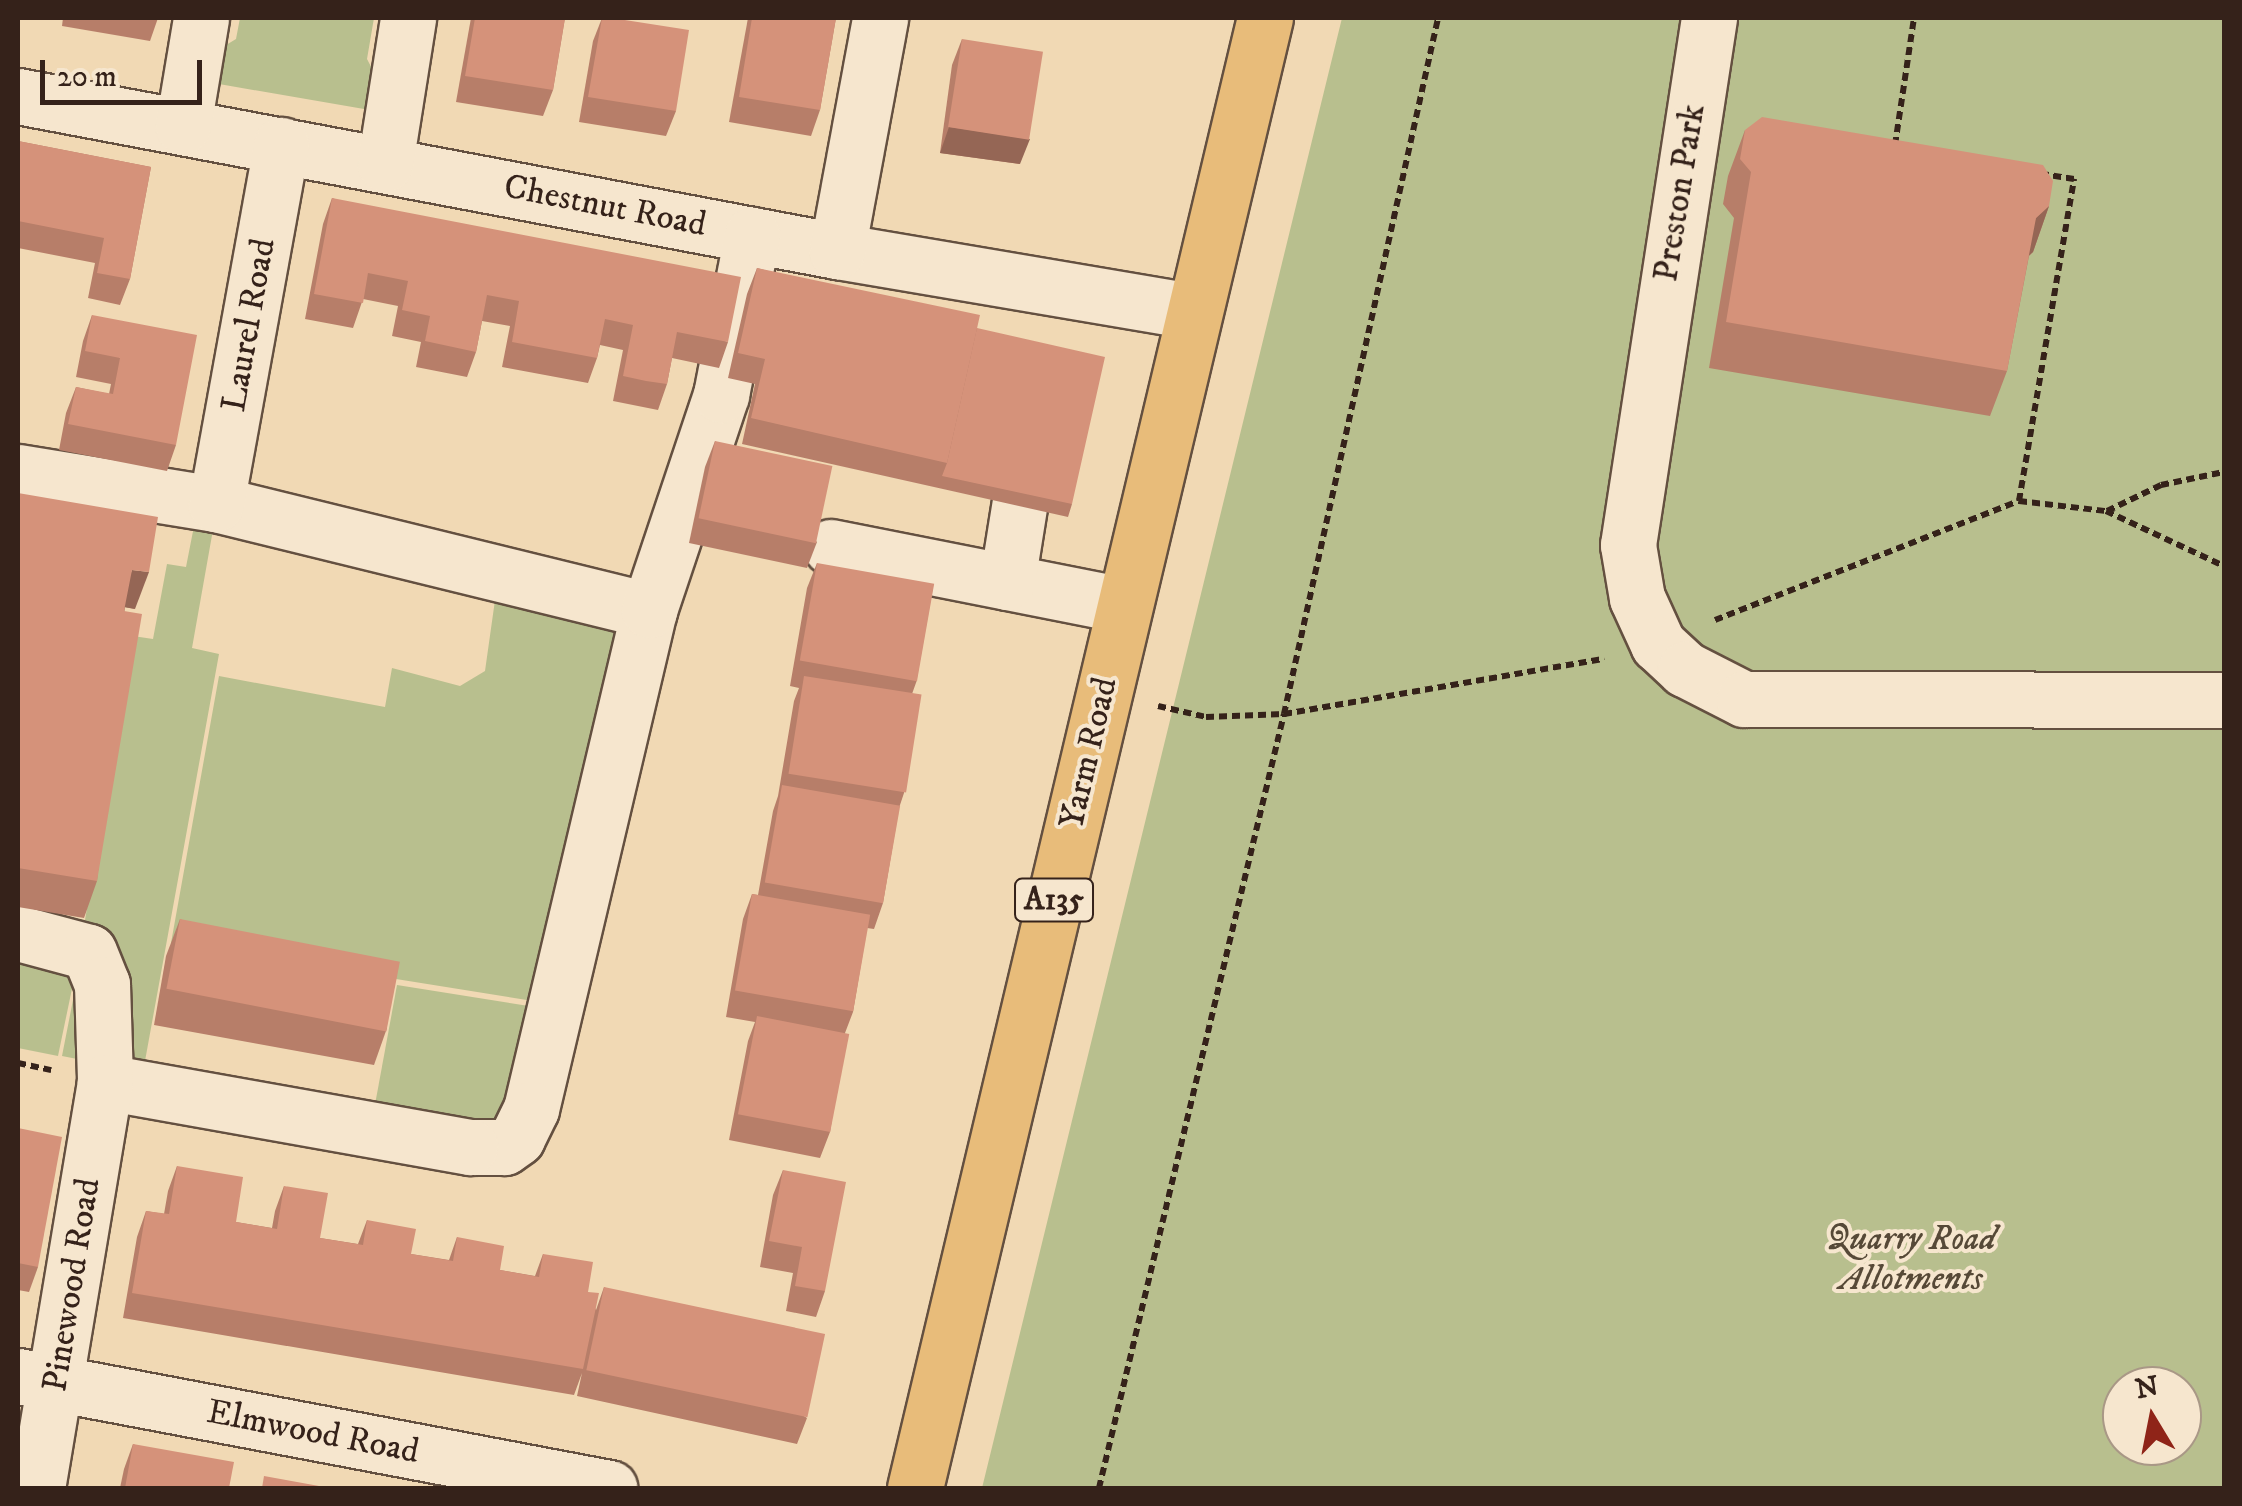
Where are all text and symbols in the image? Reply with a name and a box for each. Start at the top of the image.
scale bar [45,40,208,102]
text: 20 m [57,59,117,96]
street label: Preston Park [1645,101,1715,285]
street label: Chestnut Road [500,166,710,246]
street label: Laurel Road [213,235,285,415]
street label: Yarm Road [1051,673,1127,833]
road number: A135 [1014,873,1094,927]
street label: Pinewood Road [34,1175,110,1395]
park label: Quarry Road Allotments [1826,1218,1996,1300]
north arrow [2102,1366,2202,1466]
text: N [2133,1369,2161,1407]
street label: Elmwood Road [203,1391,423,1473]

